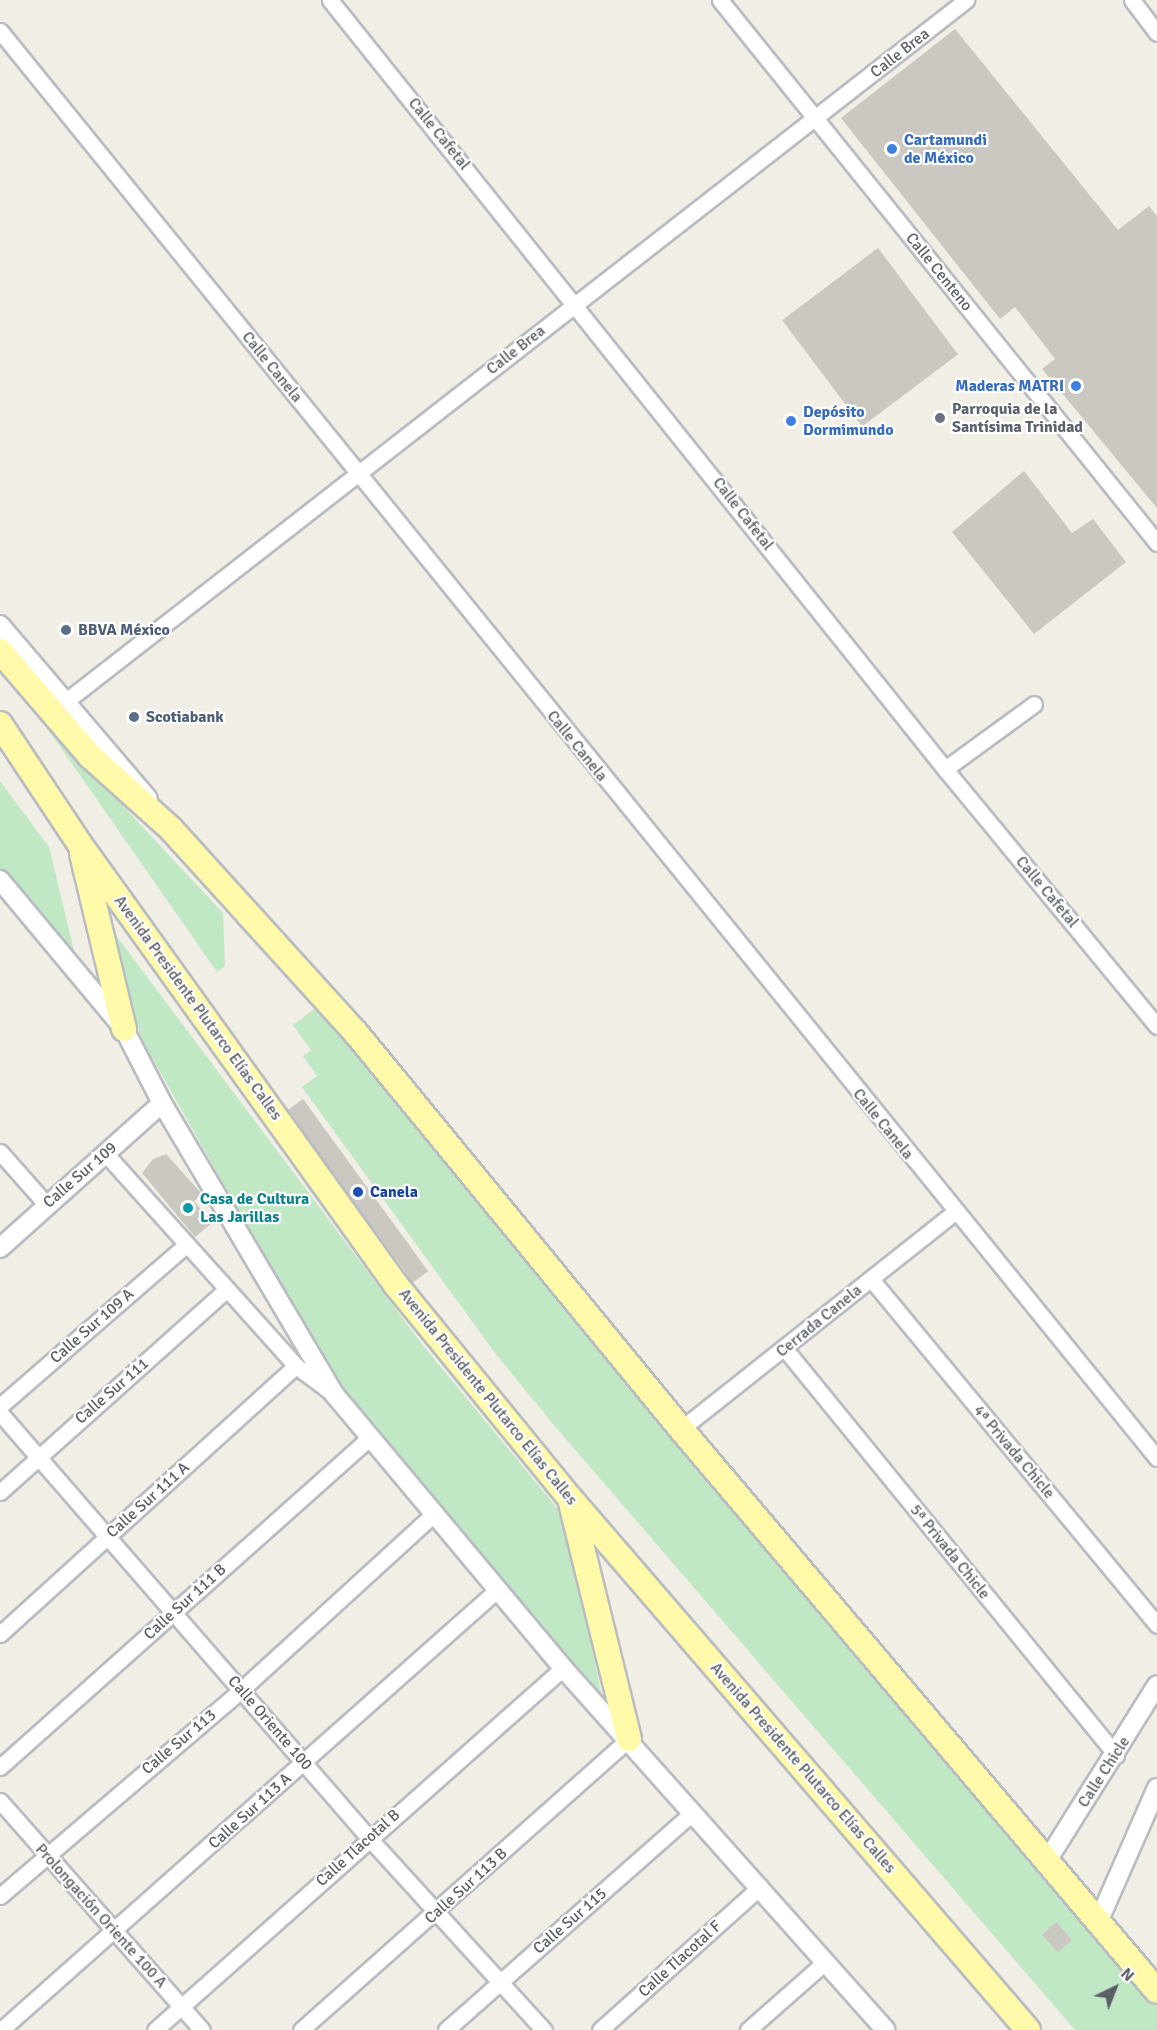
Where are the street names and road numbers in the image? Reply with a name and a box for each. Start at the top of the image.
street label: Calle Brea [867,24,933,82]
street label: Calle Cafetal [404,94,474,174]
street label: Calle Centeno [902,229,976,315]
street label: Calle Brea [483,321,549,379]
street label: Calle Canela [238,328,306,406]
street label: Calle Cafetal [708,474,778,554]
street label: Calle Canela [543,707,611,785]
street label: Calle Cafetal [1012,852,1082,932]
street label: Avenida Presidente Plutarco Elías Calles [110,892,286,1124]
street label: Calle Canela [849,1085,917,1163]
street label: Calle Sur 109 [39,1138,121,1212]
street label: Cerrada Canela [772,1281,866,1361]
street label: Calle Sur 109 A [46,1284,138,1368]
street label: Avenida Presidente Plutarco Elías Calles [395,1285,581,1509]
street label: Calle Sur 111 [71,1354,153,1428]
street label: 4ª Privada Chicle [969,1401,1059,1503]
street label: Calle Sur 111 A [103,1458,193,1542]
street label: 5ª Privada Chicle [906,1501,994,1603]
street label: Calle Sur 111 B [140,1560,230,1644]
street label: Avenida Presidente Plutarco Elías Calles [706,1659,900,1877]
street label: Calle Oriente 100 [224,1672,316,1774]
street label: Calle Sur 113 [138,1705,220,1779]
street label: Calle Chicle [1074,1733,1134,1811]
street label: Calle Sur 113 A [205,1769,295,1853]
street label: Calle Tlacotal B [312,1805,404,1891]
street label: Prolongación Oriente 100 A [31,1840,171,1992]
street label: Calle Sur 113 B [421,1844,511,1928]
street label: Calle Sur 115 [529,1884,611,1958]
street label: Calle Tlacotal F [635,1917,725,2001]

